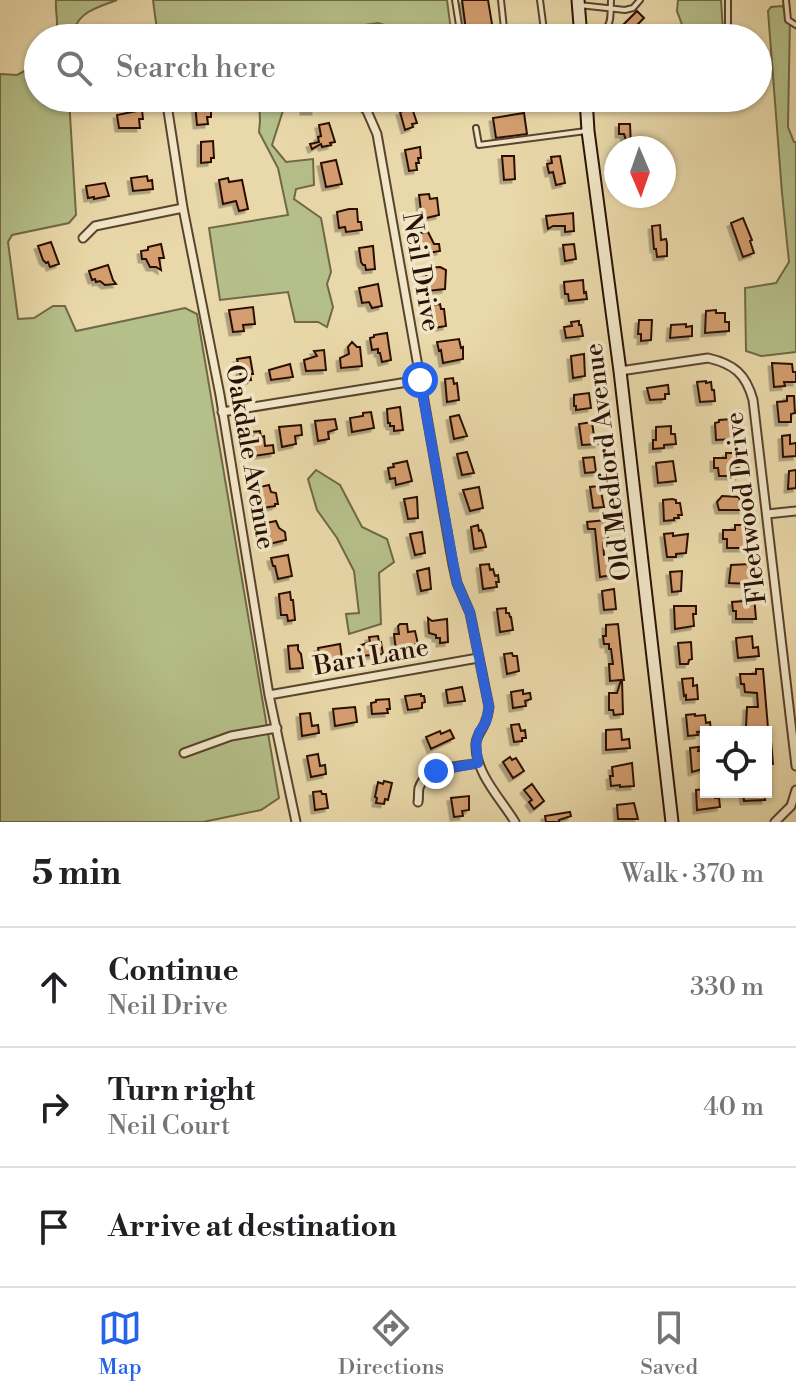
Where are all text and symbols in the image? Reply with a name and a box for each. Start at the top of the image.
search box [24,24,772,112]
icon: search [52,46,96,90]
text: Search here [116,49,276,87]
north arrow [604,136,676,208]
street label: Neil Drive [395,210,447,334]
street label: Old Medford Avenue [578,341,638,583]
street label: Oakdale Avenue [218,362,282,552]
route start [402,362,438,398]
street label: Fleetwood Drive [718,410,774,606]
street label: Bari Lane [310,631,431,683]
map controls [700,726,772,798]
button: locate [700,726,772,798]
route end [418,753,454,789]
text: 5 min [32,853,121,895]
text: Walk · 370 m [621,858,764,890]
text: Continue [108,952,239,990]
icon: ahead [32,965,76,1009]
text: 330 m [690,971,764,1003]
text: Neil Drive [108,990,228,1022]
text: Turn right [108,1072,255,1110]
icon: right [32,1085,76,1129]
text: 40 m [703,1091,764,1123]
text: Neil Court [108,1110,230,1142]
icon: arrive [32,1205,76,1249]
text: Arrive at destination [108,1208,397,1246]
tab: Map [98,1306,142,1381]
tab: Directions [338,1306,444,1381]
tab: Saved [640,1306,698,1381]

